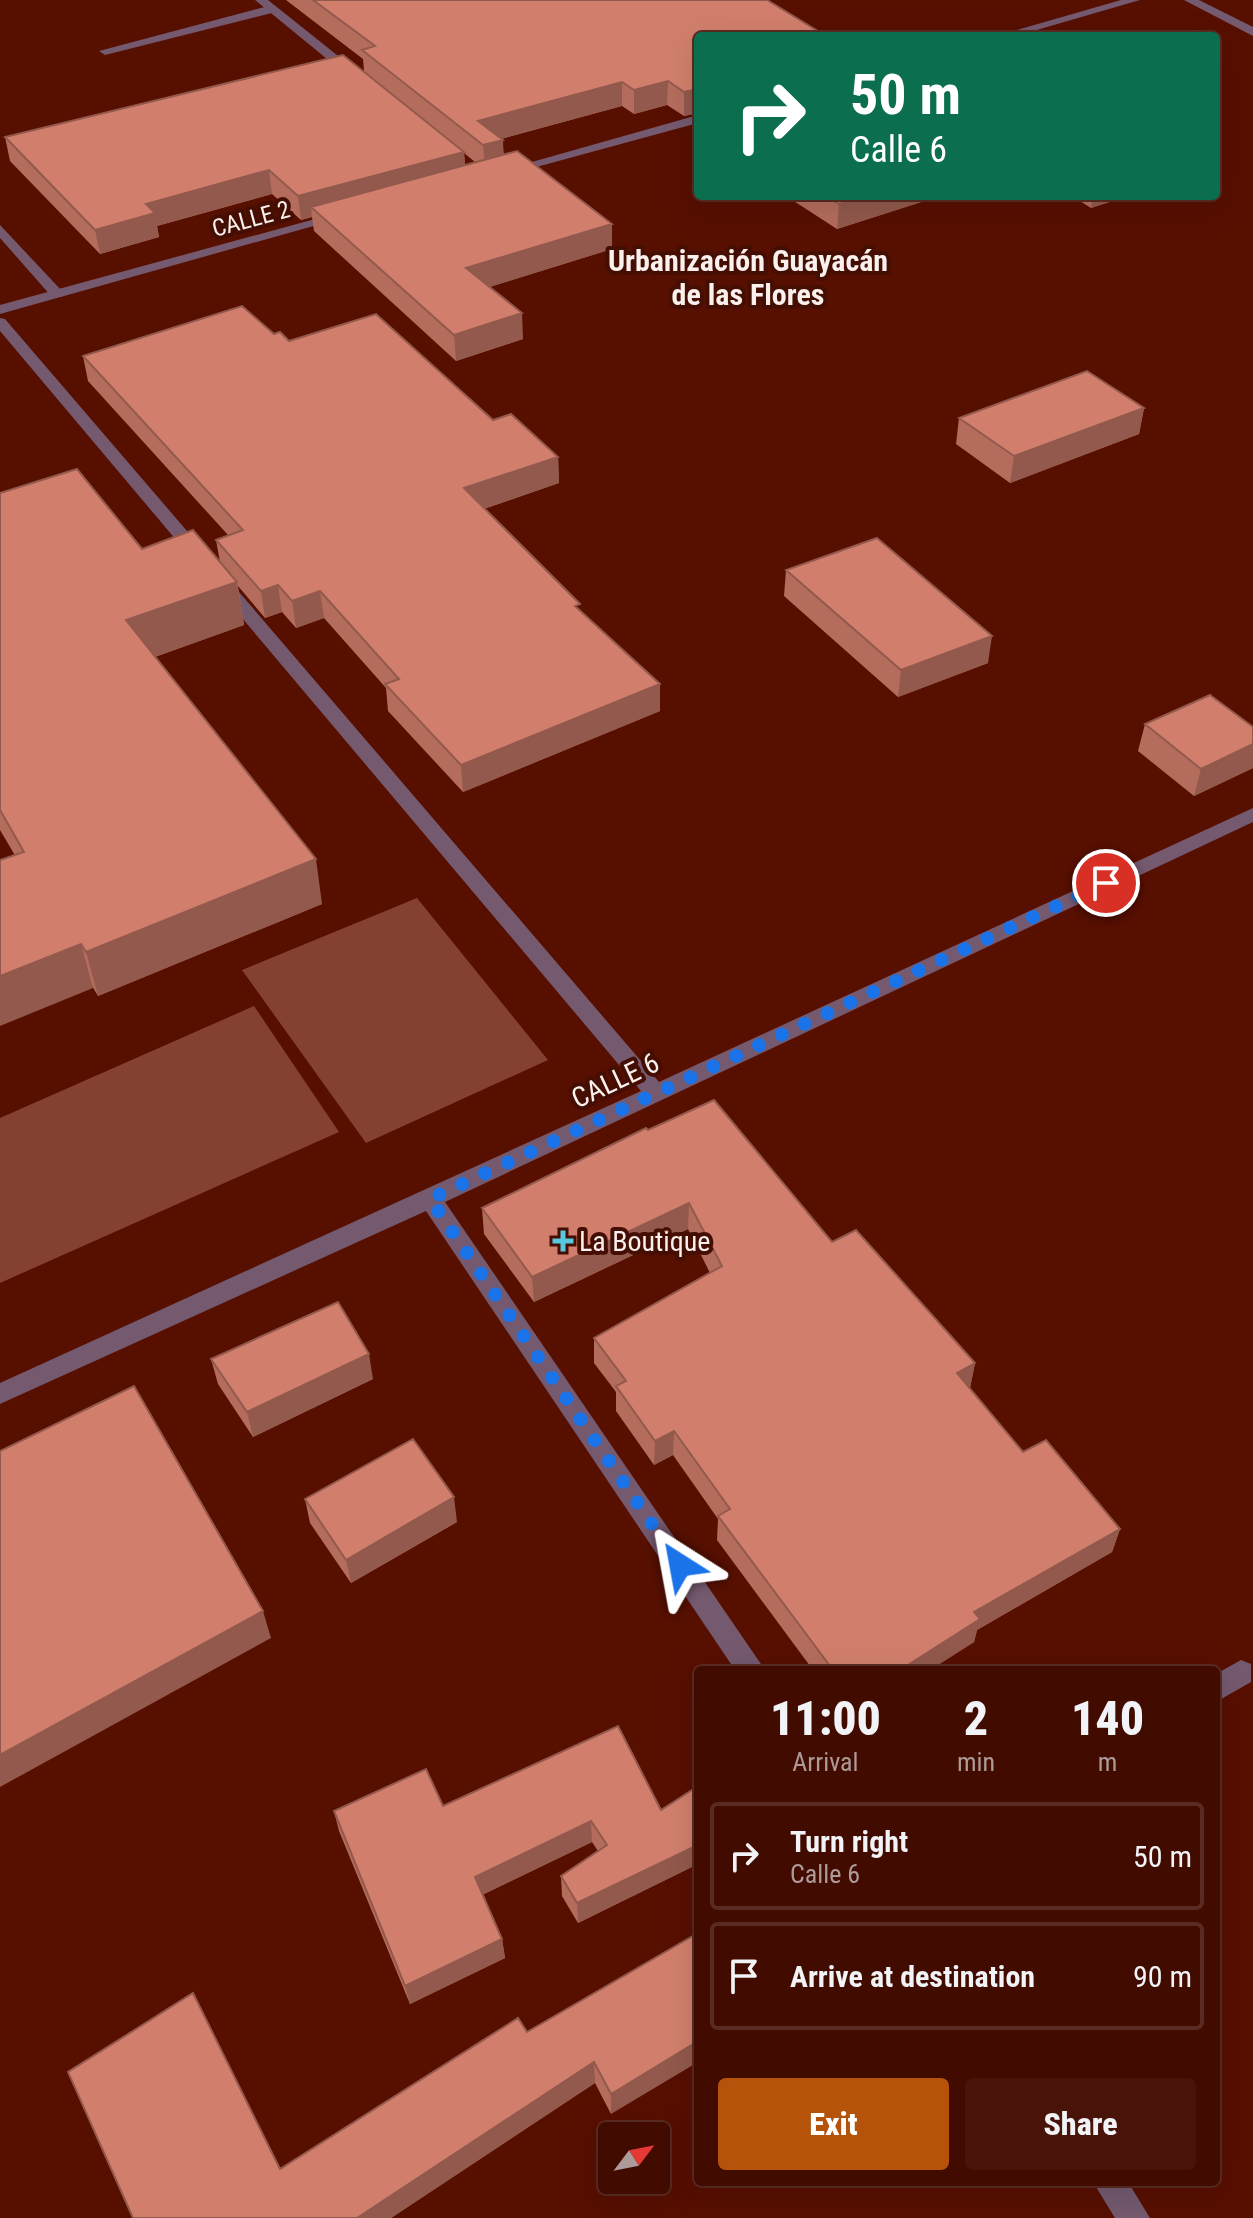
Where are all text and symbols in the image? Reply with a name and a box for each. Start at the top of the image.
text: 50 m [850,62,961,128]
icon: right [718,64,822,168]
text: Calle 6 [850,129,947,171]
street label: CALLE 2 [209,195,293,243]
district label: Urbanización Guayacán de las Flores [608,243,888,312]
pin [1072,849,1140,917]
icon: arrive [1084,861,1128,905]
street label: CALLE 6 [566,1046,664,1115]
place label: La Boutique [579,1225,710,1258]
marker: La Boutique [554,1232,572,1250]
position arrow [638,1523,722,1607]
text: 11:00 [770,1690,881,1747]
text: 2 [964,1690,988,1747]
text: 140 [1071,1690,1144,1747]
text: Arrival [792,1747,859,1777]
text: min [957,1747,995,1777]
text: m [1098,1747,1117,1777]
text: Turn right [790,1824,908,1859]
icon: right [722,1834,766,1878]
text: 50 m [1133,1839,1192,1874]
text: Calle 6 [790,1859,860,1889]
icon: arrive [722,1954,766,1998]
text: Arrive at destination [790,1959,1035,1994]
text: 90 m [1133,1959,1192,1994]
button: Exit [718,2078,949,2170]
button: Share [965,2078,1196,2170]
north arrow [598,2122,670,2194]
map controls [598,2122,670,2194]

